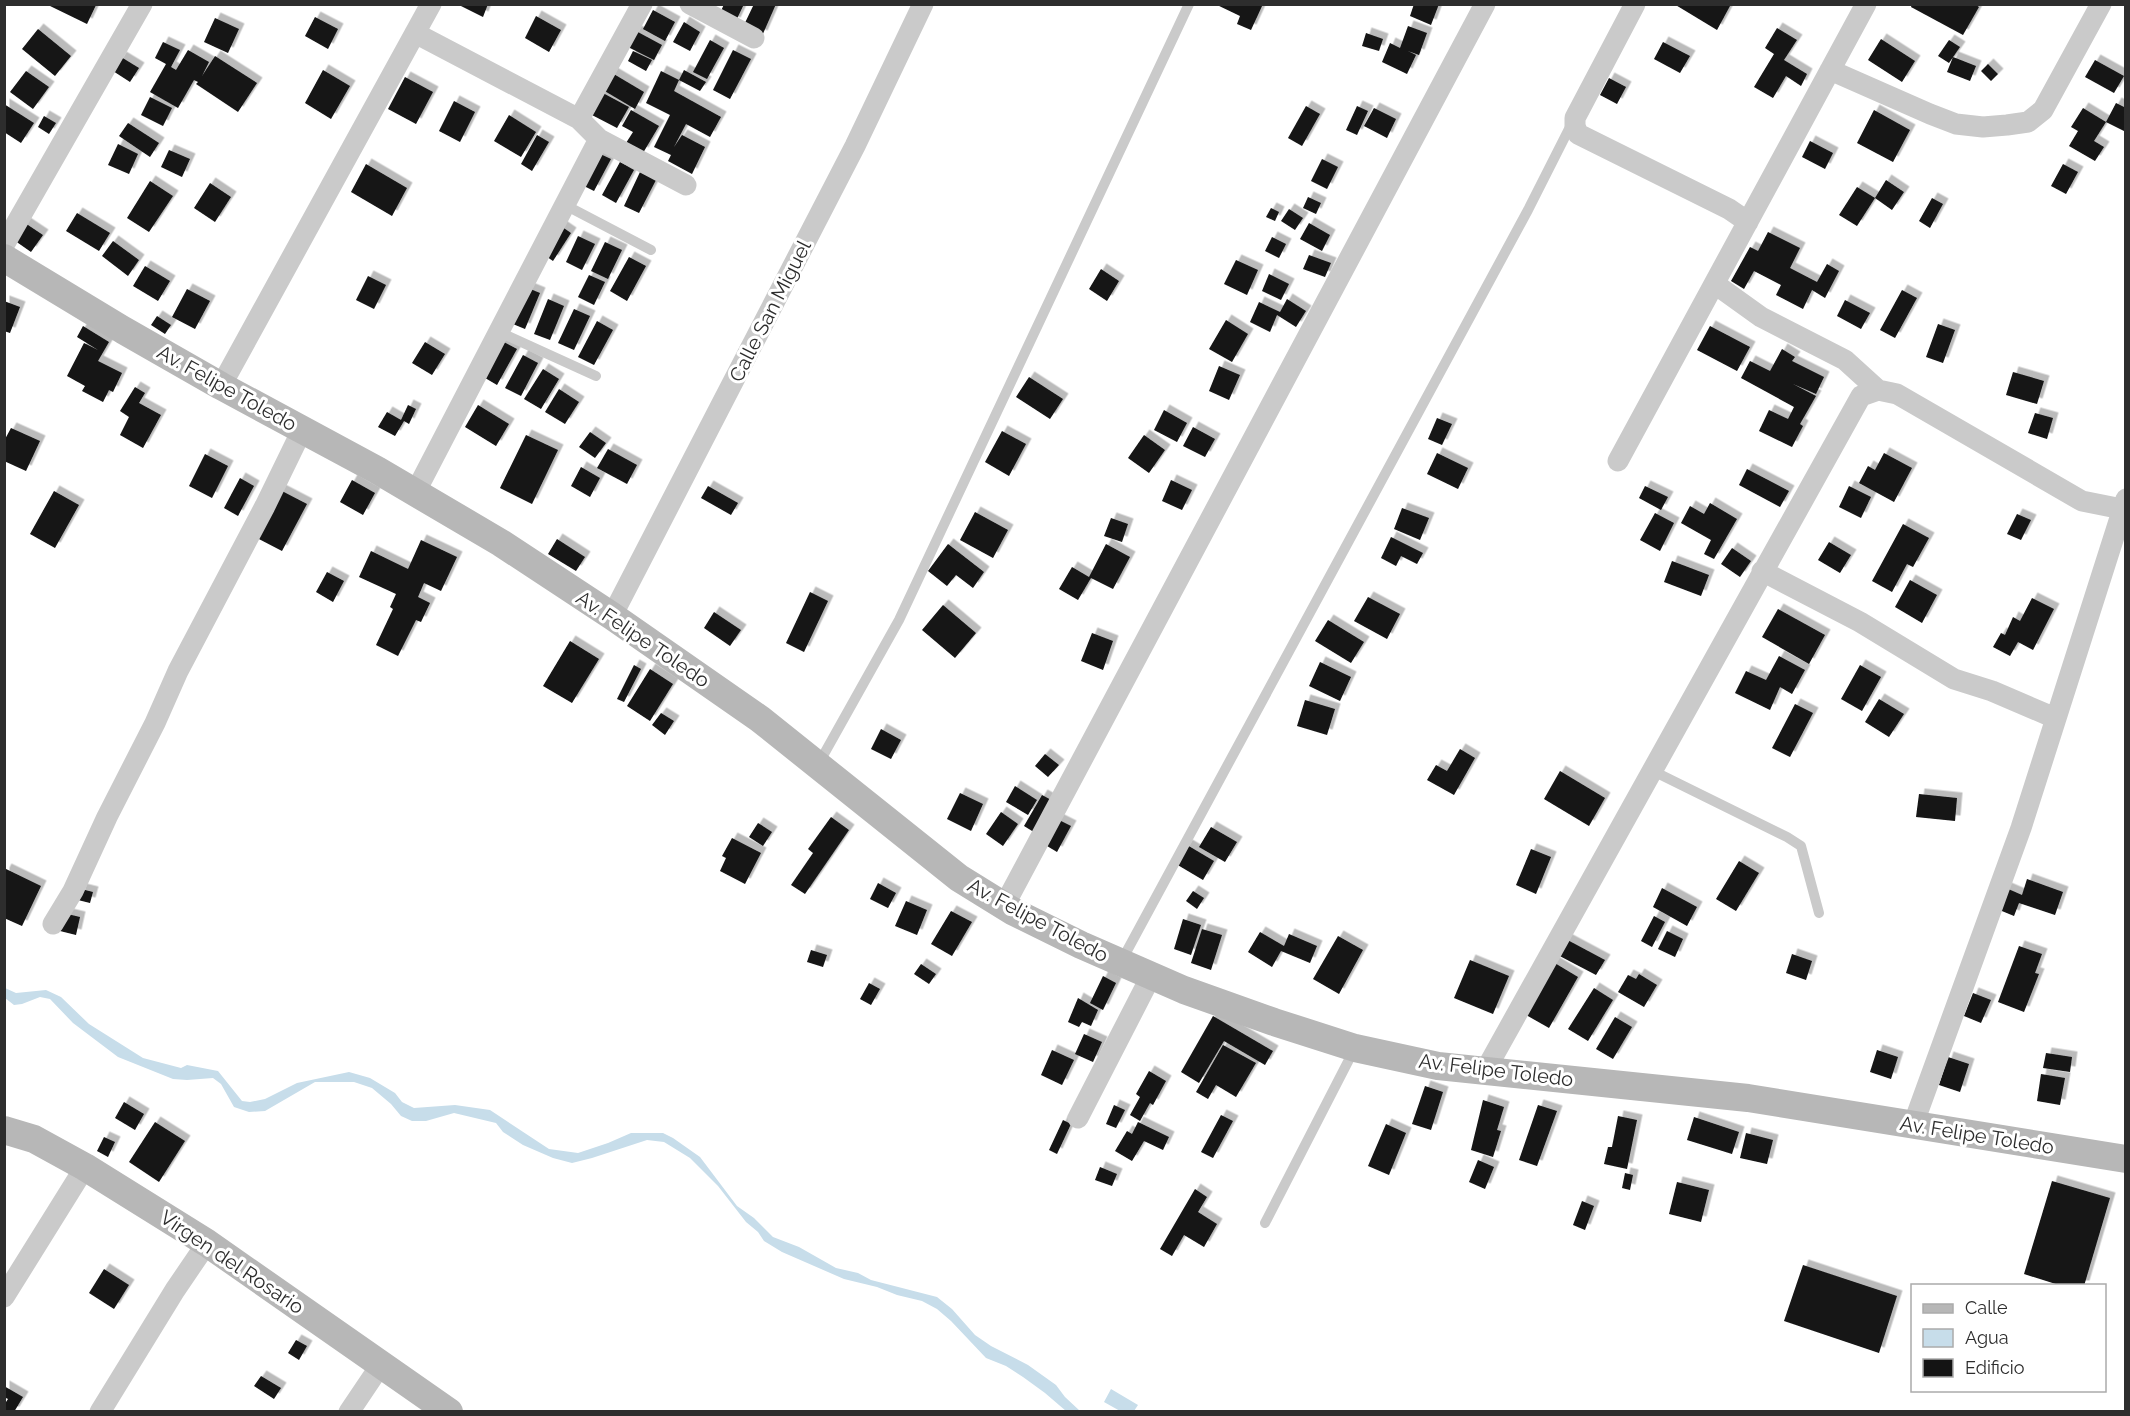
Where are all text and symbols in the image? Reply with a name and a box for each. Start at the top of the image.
street label: Calle San Miguel [724,236,816,386]
street label: Av. Felipe Toledo [153,340,301,436]
street label: Av. Felipe Toledo [572,586,714,693]
street label: Av. Felipe Toledo [964,873,1112,967]
street label: Av. Felipe Toledo [1417,1049,1575,1091]
street label: Av. Felipe Toledo [1898,1111,2056,1159]
street label: Virgen del Rosario [156,1205,308,1319]
legend [1911,1284,2106,1392]
text: Calle [1965,1297,2008,1318]
text: Agua [1965,1327,2009,1348]
text: Edificio [1965,1357,2025,1378]

